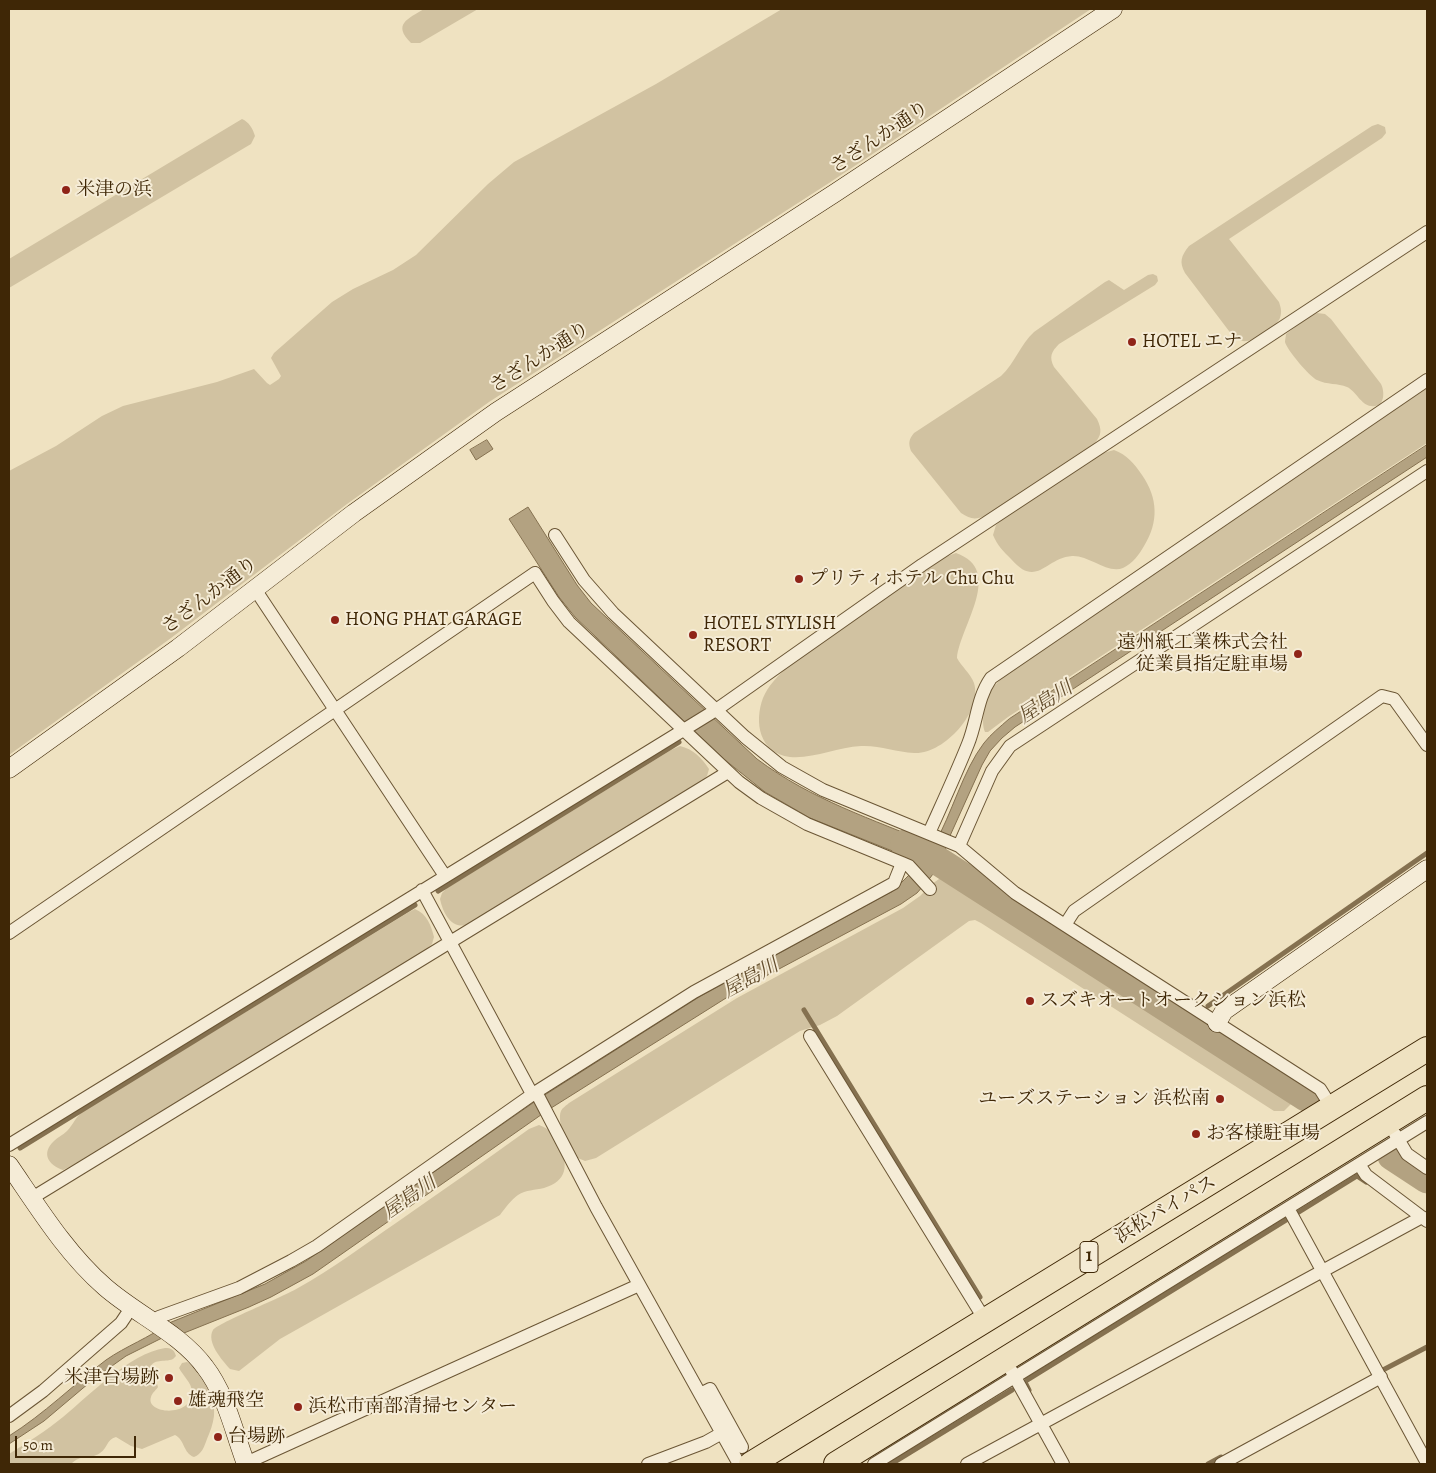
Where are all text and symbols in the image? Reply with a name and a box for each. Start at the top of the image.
street label: さざんか通り [826,97,934,179]
place label: 米津の浜 [76,179,152,201]
marker: 米津の浜 [60,184,72,196]
street label: さざんか通り [486,317,594,399]
place label: HOTEL エナ [1142,331,1242,353]
marker: HOTEL エナ [1126,336,1138,348]
street label: さざんか通り [158,553,262,639]
place label: プリティホテル Chu Chu [809,568,1014,590]
marker: プリティホテル Chu Chu [793,573,805,585]
place label: HONG PHAT GARAGE [345,609,522,631]
place label: HOTEL STYLISH RESORT [703,613,836,657]
marker: HONG PHAT GARAGE [329,614,341,626]
marker: HOTEL STYLISH RESORT [687,629,699,641]
place label: 遠州紙工業株式会社 従業員指定駐車場 [1117,632,1288,676]
marker: 遠州紙工業株式会社 従業員指定駐車場 [1292,648,1304,660]
water label: 屋島川 [1014,677,1078,729]
water label: 屋島川 [719,954,783,1004]
place label: スズキオートオークション浜松 [1040,990,1306,1012]
marker: スズキオートオークション浜松 [1024,995,1036,1007]
place label: ユーズステーション 浜松南 [978,1088,1210,1110]
marker: ユーズステーション 浜松南 [1214,1093,1226,1105]
place label: お客様駐車場 [1206,1123,1320,1145]
marker: お客様駐車場 [1190,1128,1202,1140]
water label: 屋島川 [379,1171,441,1225]
street label: 浜松バイパス [1111,1171,1221,1249]
road number: 1 [1080,1242,1098,1272]
place label: 米津台場跡 [64,1367,159,1389]
marker: 米津台場跡 [163,1372,175,1384]
place label: 雄魂飛空 [188,1390,264,1412]
marker: 雄魂飛空 [172,1395,184,1407]
place label: 浜松市南部清掃センター [308,1396,517,1418]
marker: 浜松市南部清掃センター [292,1401,304,1413]
scale bar [18,1426,139,1458]
place label: 台場跡 [228,1426,285,1448]
marker: 台場跡 [212,1431,224,1443]
text: 50 m [23,1435,53,1455]

